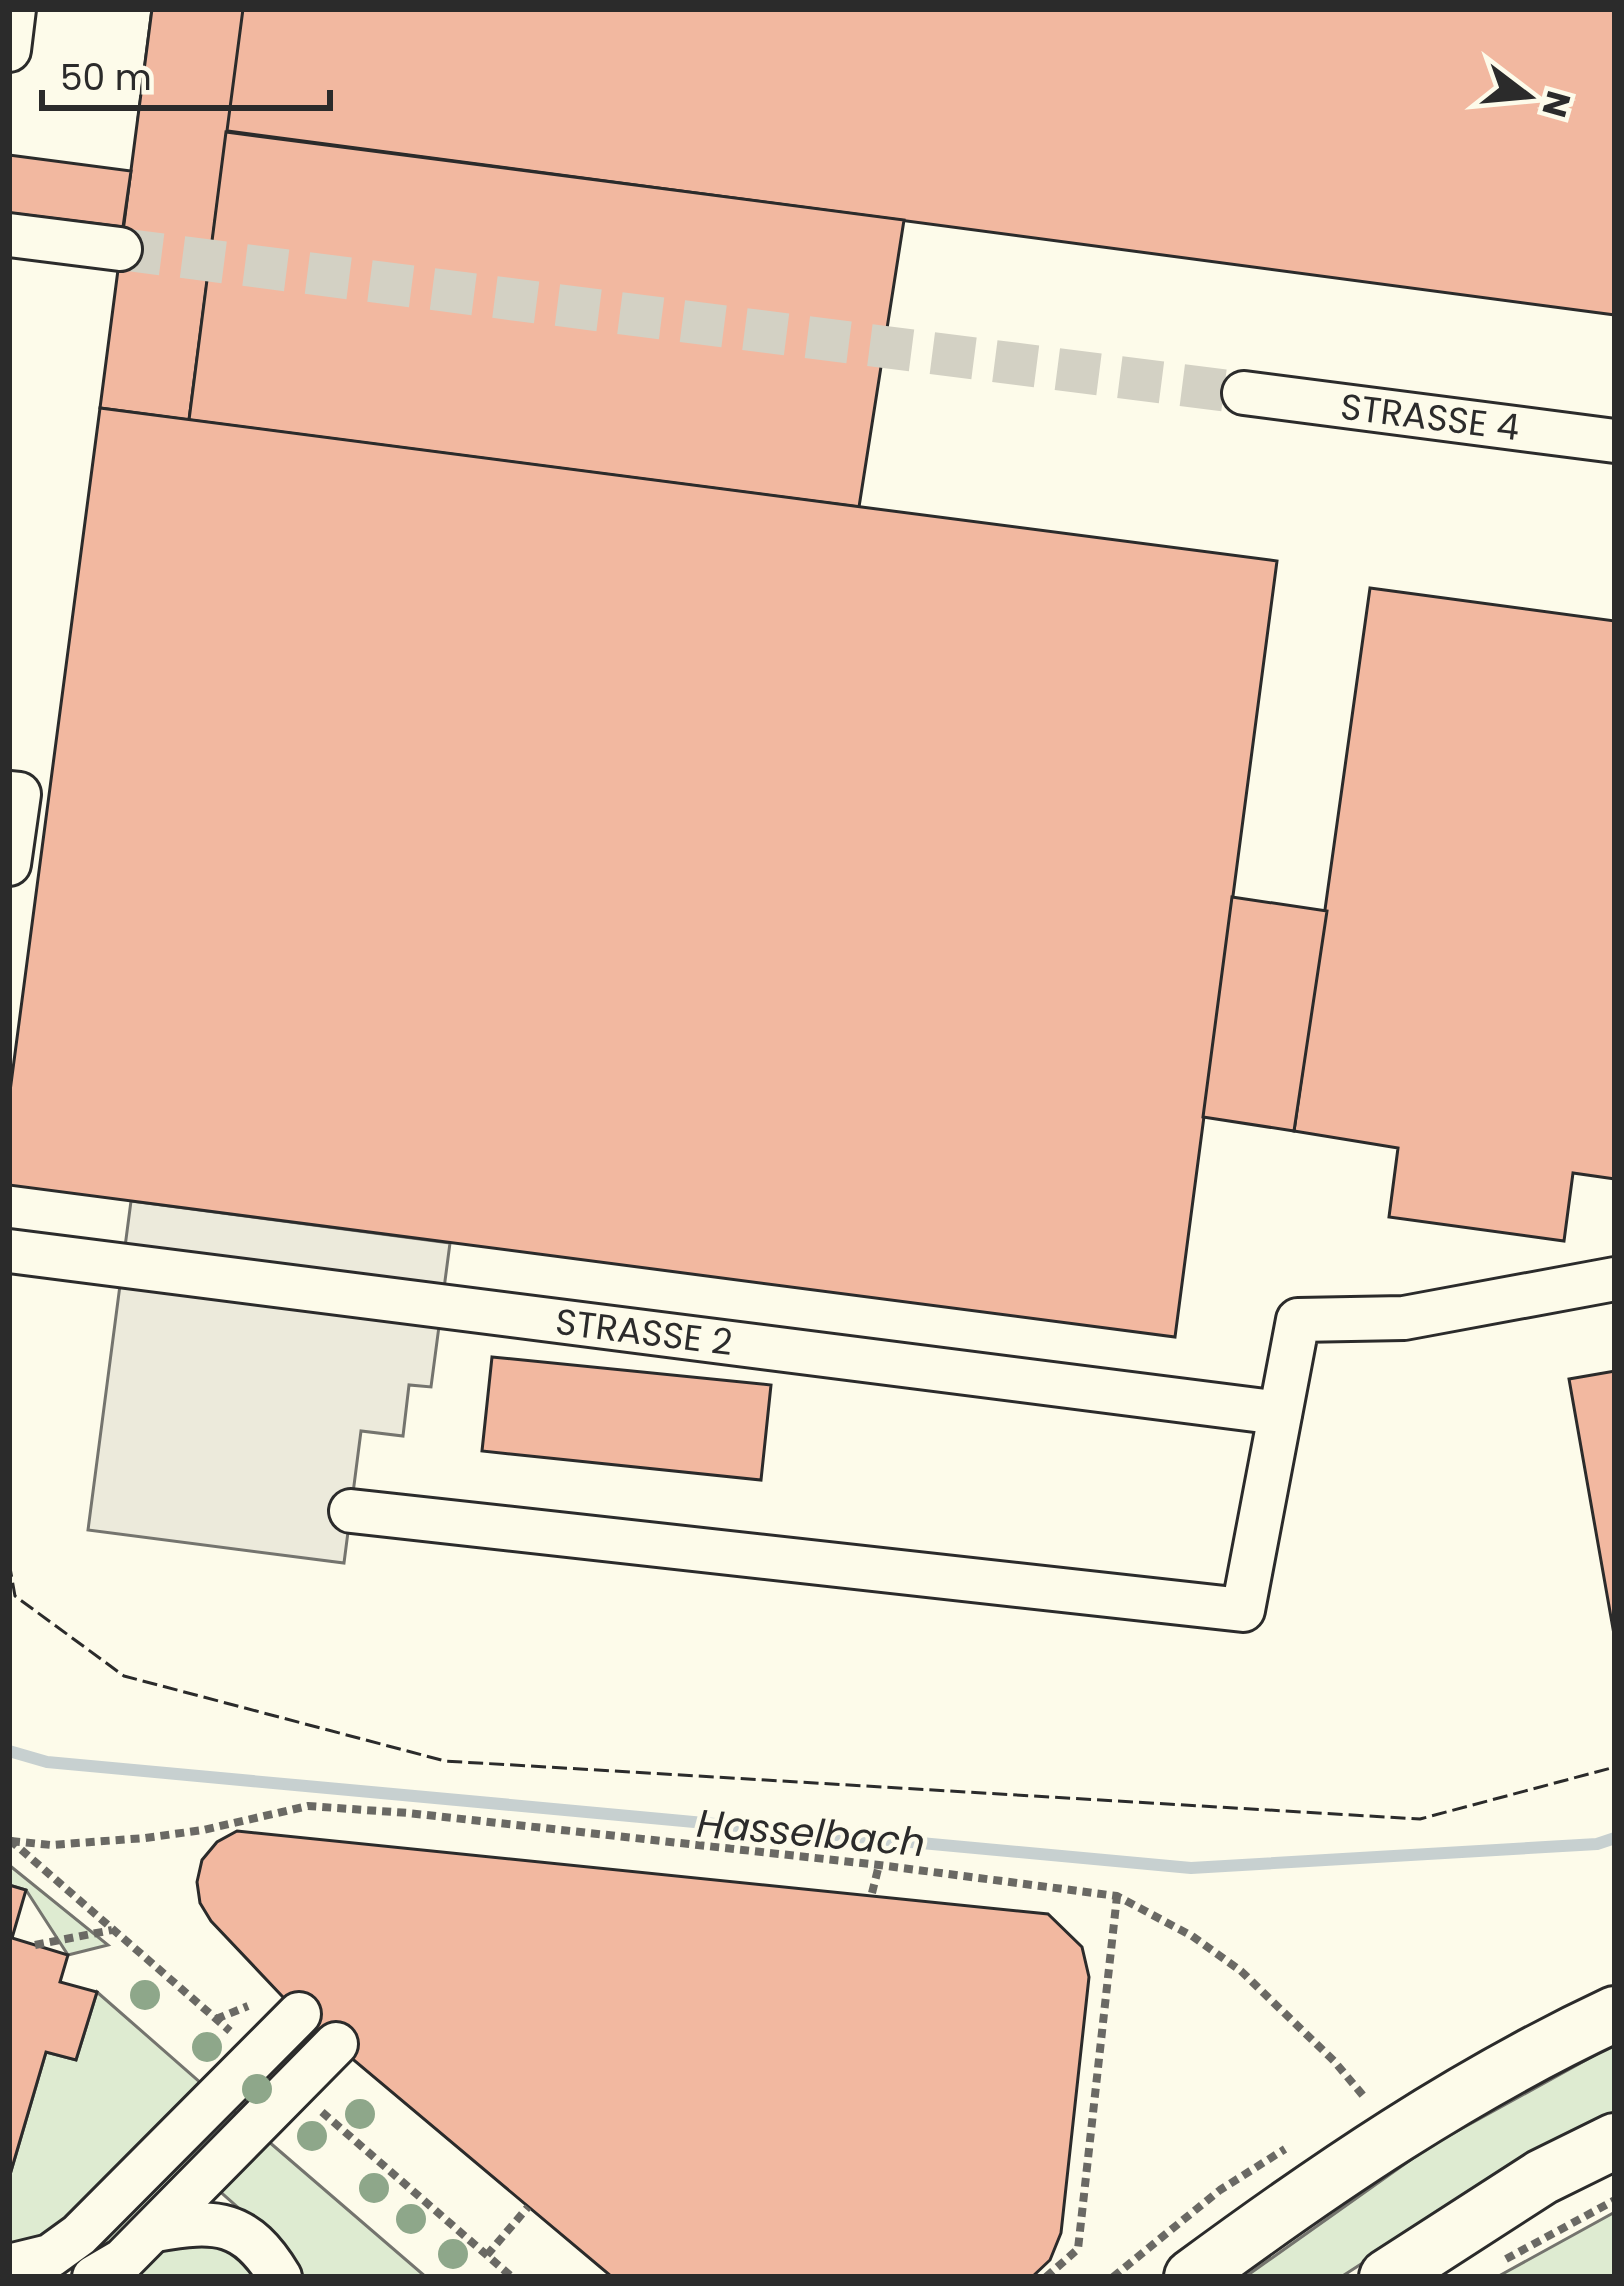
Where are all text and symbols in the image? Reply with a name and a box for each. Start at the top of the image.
scale bar [42,36,330,110]
north arrow [1468,36,1588,156]
text: 50 m [60,52,152,103]
text: N [1530,86,1582,123]
street label: STRASSE 4 [1338,381,1522,453]
street label: STRASSE 2 [553,1296,735,1368]
water label: Hasselbach [694,1796,928,1870]

